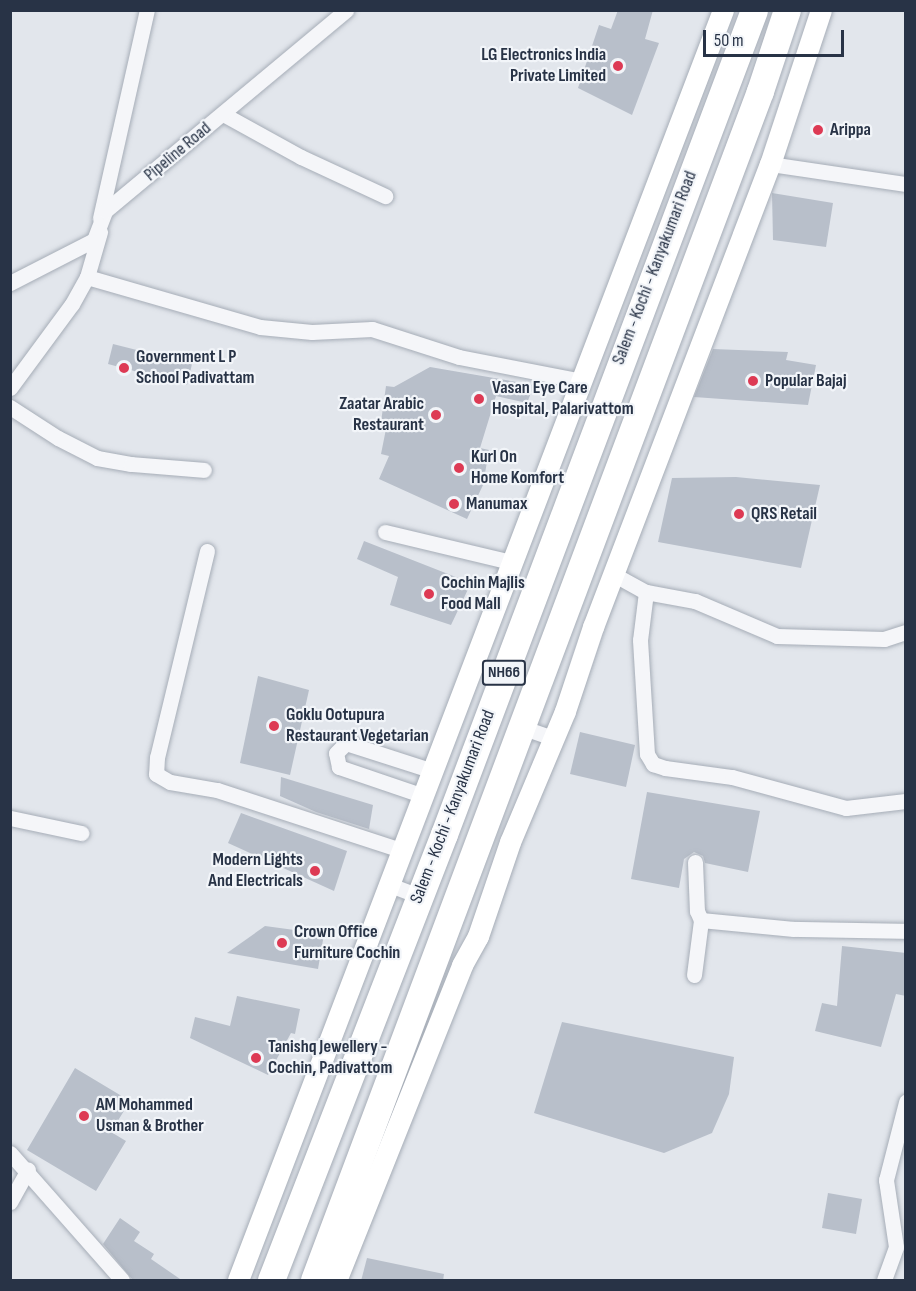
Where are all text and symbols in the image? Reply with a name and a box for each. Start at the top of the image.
scale bar [706,18,847,56]
text: 50 m [714,30,744,51]
place label: LG Electronics India Private Limited [481,45,606,88]
marker: LG Electronics India Private Limited [611,59,625,73]
street label: Pipeline Road [140,118,216,186]
place label: Arippa [830,119,871,141]
marker: Arippa [811,123,825,137]
street label: Salem - Kochi - Kanyakumari Road [608,168,702,368]
place label: Government L P School Padivattam [136,347,255,389]
marker: Government L P School Padivattam [117,361,131,375]
place label: Popular Bajaj [765,370,847,392]
marker: Popular Bajaj [746,374,760,388]
place label: Vasan Eye Care Hospital, Palarivattom [492,378,634,420]
marker: Vasan Eye Care Hospital, Palarivattom [470,390,488,408]
place label: Zaatar Arabic Restaurant [339,394,424,436]
marker: Zaatar Arabic Restaurant [429,408,443,422]
place label: Kurl On Home Komfort [471,447,564,490]
marker: Kurl On Home Komfort [452,461,466,475]
place label: Manumax [466,493,527,515]
marker: Manumax [447,497,461,511]
place label: QRS Retail [751,503,817,525]
marker: QRS Retail [732,507,746,521]
place label: Cochin Majlis Food Mall [441,573,525,616]
marker: Cochin Majlis Food Mall [422,587,436,601]
road number: NH66 [482,660,526,686]
place label: Goklu Ootupura Restaurant Vegetarian [286,705,429,748]
street label: Salem - Kochi - Kanyakumari Road [406,707,500,907]
marker: Goklu Ootupura Restaurant Vegetarian [267,719,281,733]
place label: Modern Lights And Electricals [208,850,303,892]
marker: Modern Lights And Electricals [308,864,322,878]
place label: Crown Office Furniture Cochin [294,922,400,964]
marker: Crown Office Furniture Cochin [275,936,289,950]
place label: Tanishq Jewellery - Cochin, Padivattom [268,1037,392,1080]
marker: Tanishq Jewellery - Cochin, Padivattom [249,1051,263,1065]
place label: AM Mohammed Usman & Brother [96,1095,204,1138]
marker: AM Mohammed Usman & Brother [77,1109,91,1123]

